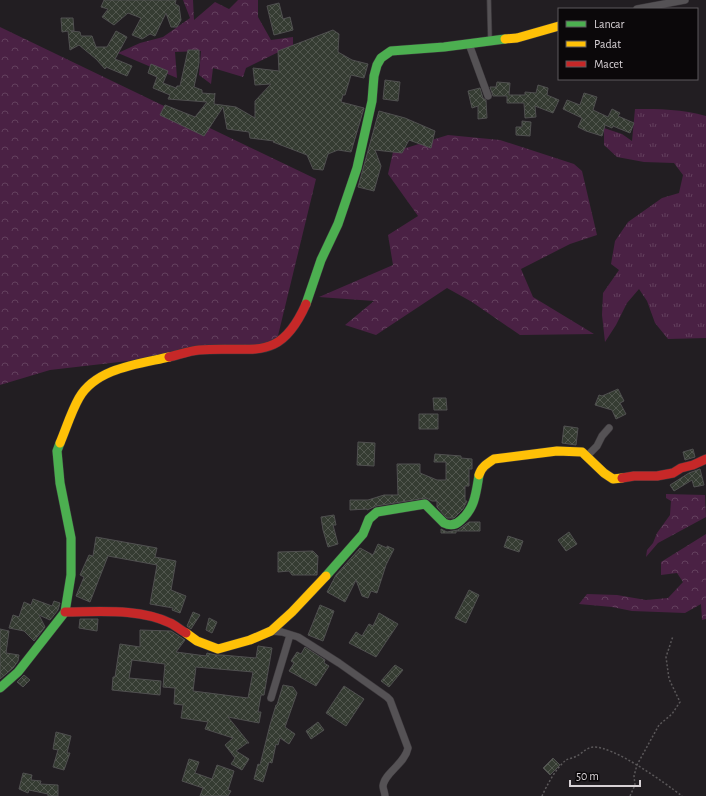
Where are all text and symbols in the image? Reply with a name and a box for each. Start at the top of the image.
legend [558,8,698,80]
text: Lancar [594,18,625,30]
text: Padat [594,38,621,50]
text: Macet [594,58,623,70]
scale bar [570,762,640,788]
text: 50 m [576,770,599,782]

